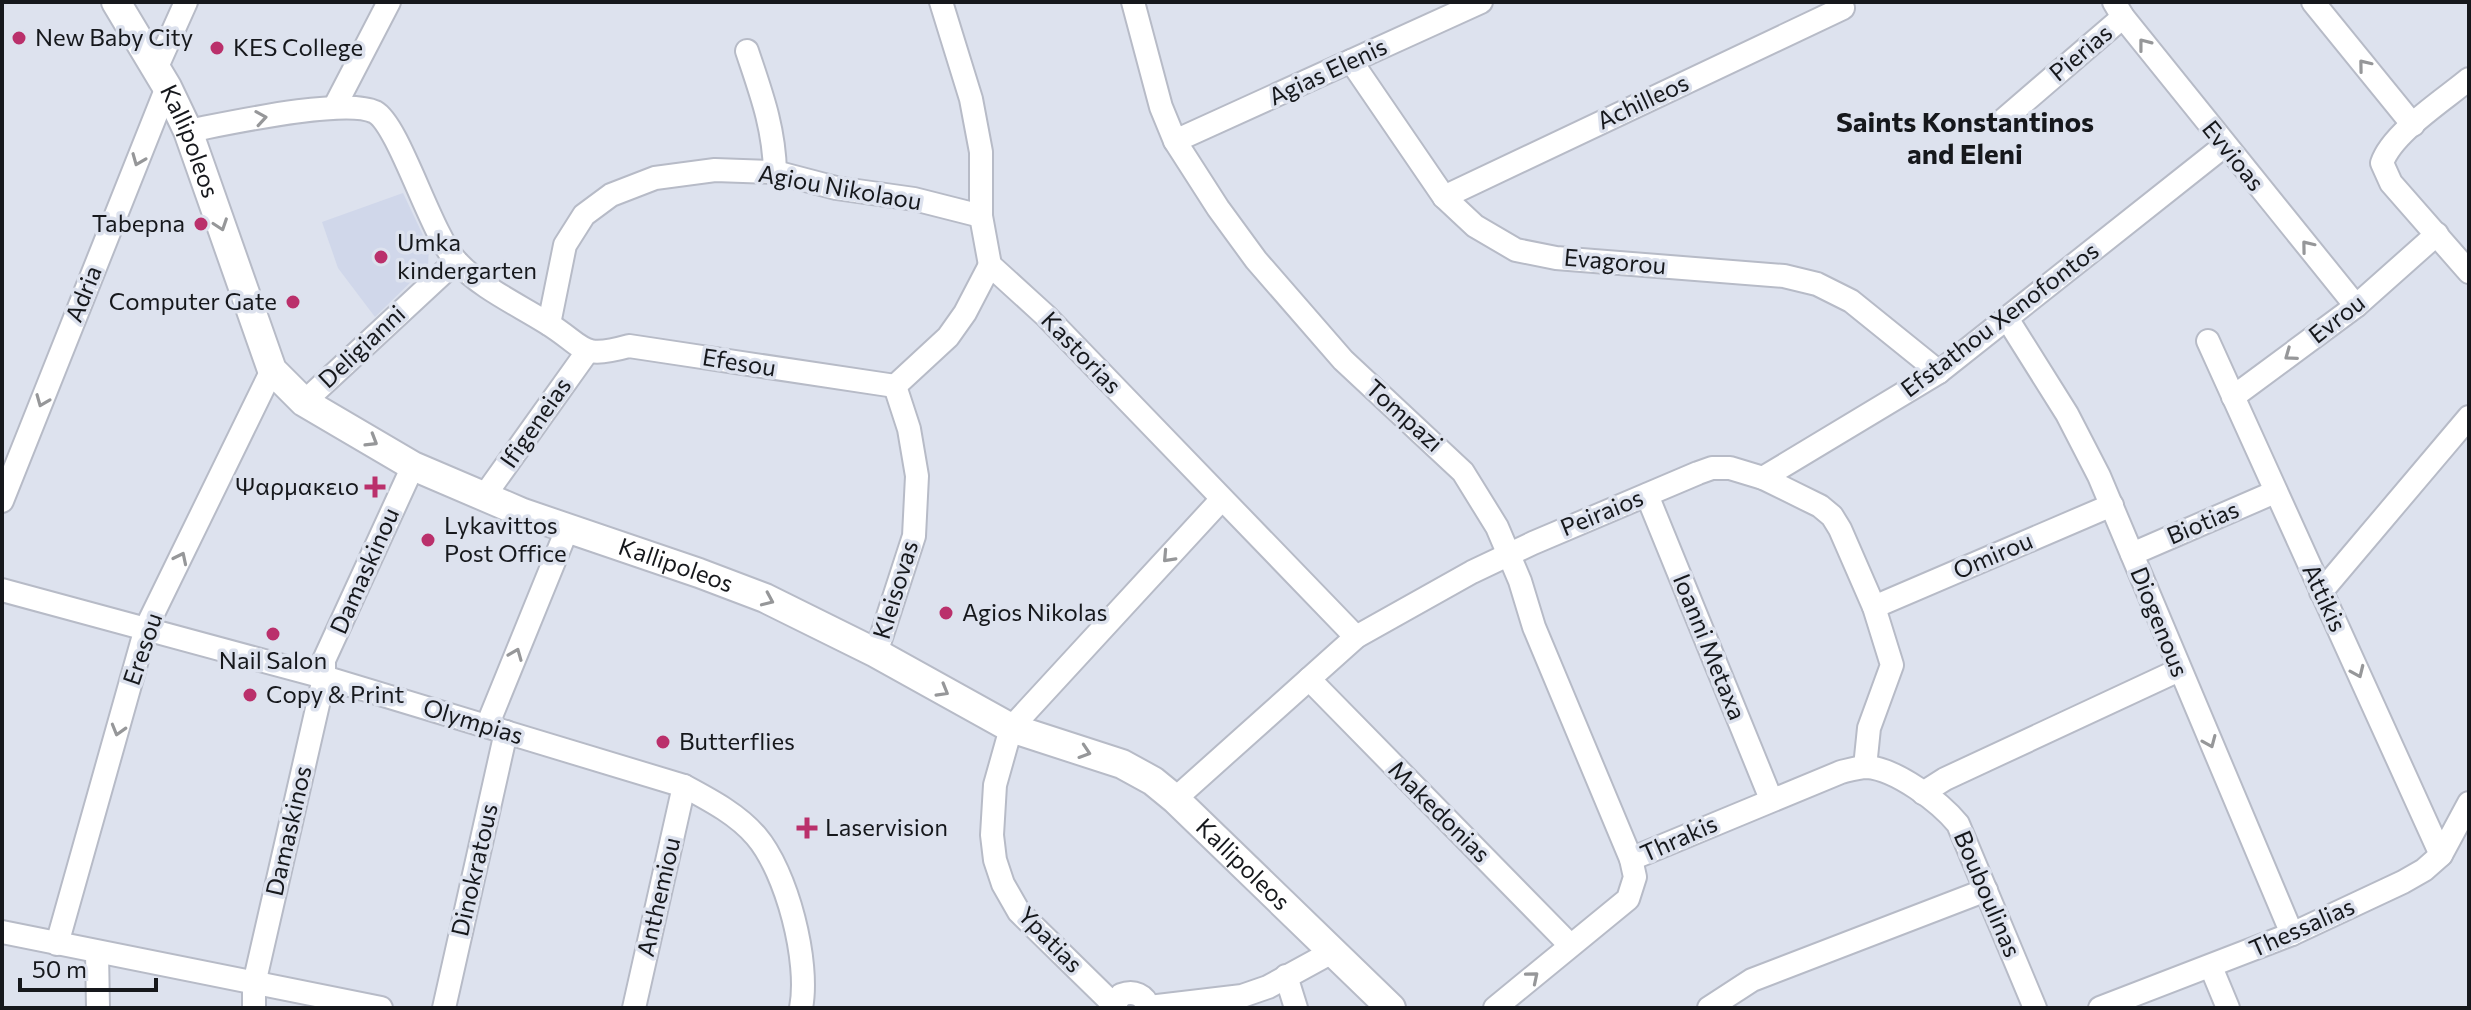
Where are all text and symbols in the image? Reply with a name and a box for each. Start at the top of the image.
street label: Pierias [2043,17,2117,86]
place label: New Baby City [35,22,193,51]
marker: New Baby City [10,29,28,47]
street label: Agias Elenis [1264,31,1391,111]
place label: KES College [233,32,363,61]
one-way arrow [2139,38,2153,53]
marker: KES College [208,39,226,57]
one-way arrow [2359,60,2374,74]
street label: Achilleos [1592,67,1693,134]
street label: Kallipoleos [155,79,226,201]
district label: Saints Konstantinos and Eleni [1836,104,2094,170]
one-way arrow [255,111,268,128]
street label: Evvioas [2197,114,2271,196]
one-way arrow [131,152,148,166]
street label: Agiou Nikolaou [756,158,924,215]
place label: Tabepna [92,208,185,237]
marker: Tabepna [192,215,210,233]
one-way arrow [212,218,228,232]
place label: Umka kindergarten [397,227,537,284]
street label: Efstathou Xenofontos [1895,235,2104,403]
one-way arrow [2302,241,2317,255]
street label: Evagorou [1563,242,1667,279]
marker: Umka kindergarten [372,248,390,266]
street label: Adria [58,261,107,326]
place label: Computer Gate [109,286,277,315]
street label: Evrou [2302,287,2370,349]
marker: Computer Gate [284,293,302,311]
street label: Deligianni [312,298,410,393]
street label: Kastorias [1036,305,1128,399]
street label: Efesou [700,341,778,382]
one-way arrow [2285,345,2299,360]
street label: Ifigeneias [493,371,576,473]
street label: Tompazi [1361,373,1450,457]
one-way arrow [35,393,51,407]
one-way arrow [363,431,378,447]
place label: Ψαρμακειο [235,471,359,500]
marker: Ψαρμακειο [366,478,384,496]
street label: Peiraios [1556,482,1647,541]
street label: Biotias [2162,494,2243,550]
street label: Damaskinou [323,503,404,638]
place label: Lykavittos Post Office [444,510,567,567]
street label: Omirou [1948,525,2037,584]
marker: Lykavittos Post Office [419,531,437,549]
street label: Kallipoleos [615,531,738,598]
street label: Kleisovas [866,537,923,642]
one-way arrow [1163,548,1177,563]
one-way arrow [171,552,186,567]
street label: Attikis [2297,559,2354,636]
street label: Diogenous [2125,562,2196,681]
street label: Ioanni Metaxa [1668,569,1753,724]
one-way arrow [759,590,774,606]
place label: Agios Nikolas [962,597,1107,626]
marker: Agios Nikolas [937,604,955,622]
street label: Eresou [116,608,167,689]
marker: Nail Salon [264,625,282,643]
place label: Nail Salon [219,645,327,674]
one-way arrow [507,648,523,662]
one-way arrow [2348,664,2364,678]
place label: Copy & Print [266,679,404,708]
one-way arrow [935,681,949,697]
marker: Copy & Print [241,686,259,704]
street label: Olympias [420,692,527,749]
one-way arrow [110,723,127,737]
place label: Butterflies [679,726,795,755]
marker: Butterflies [654,733,672,751]
one-way arrow [2200,734,2216,748]
one-way arrow [1078,743,1092,759]
street label: Makedonias [1383,754,1497,868]
street label: Damaskinos [258,763,317,899]
street label: Dinokratous [444,801,503,939]
street label: Thrakis [1635,808,1721,867]
street label: Kallipoleos [1191,811,1297,915]
place label: Laservision [825,812,948,841]
marker: Laservision [796,817,818,839]
street label: Bouboulinas [1949,826,2028,961]
street label: Anthemiou [630,834,685,959]
street label: Thessalias [2244,891,2358,963]
street label: Ypatias [1013,900,1089,978]
scale bar [20,942,156,992]
text: 50 m [32,954,87,983]
one-way arrow [1523,972,1538,987]

